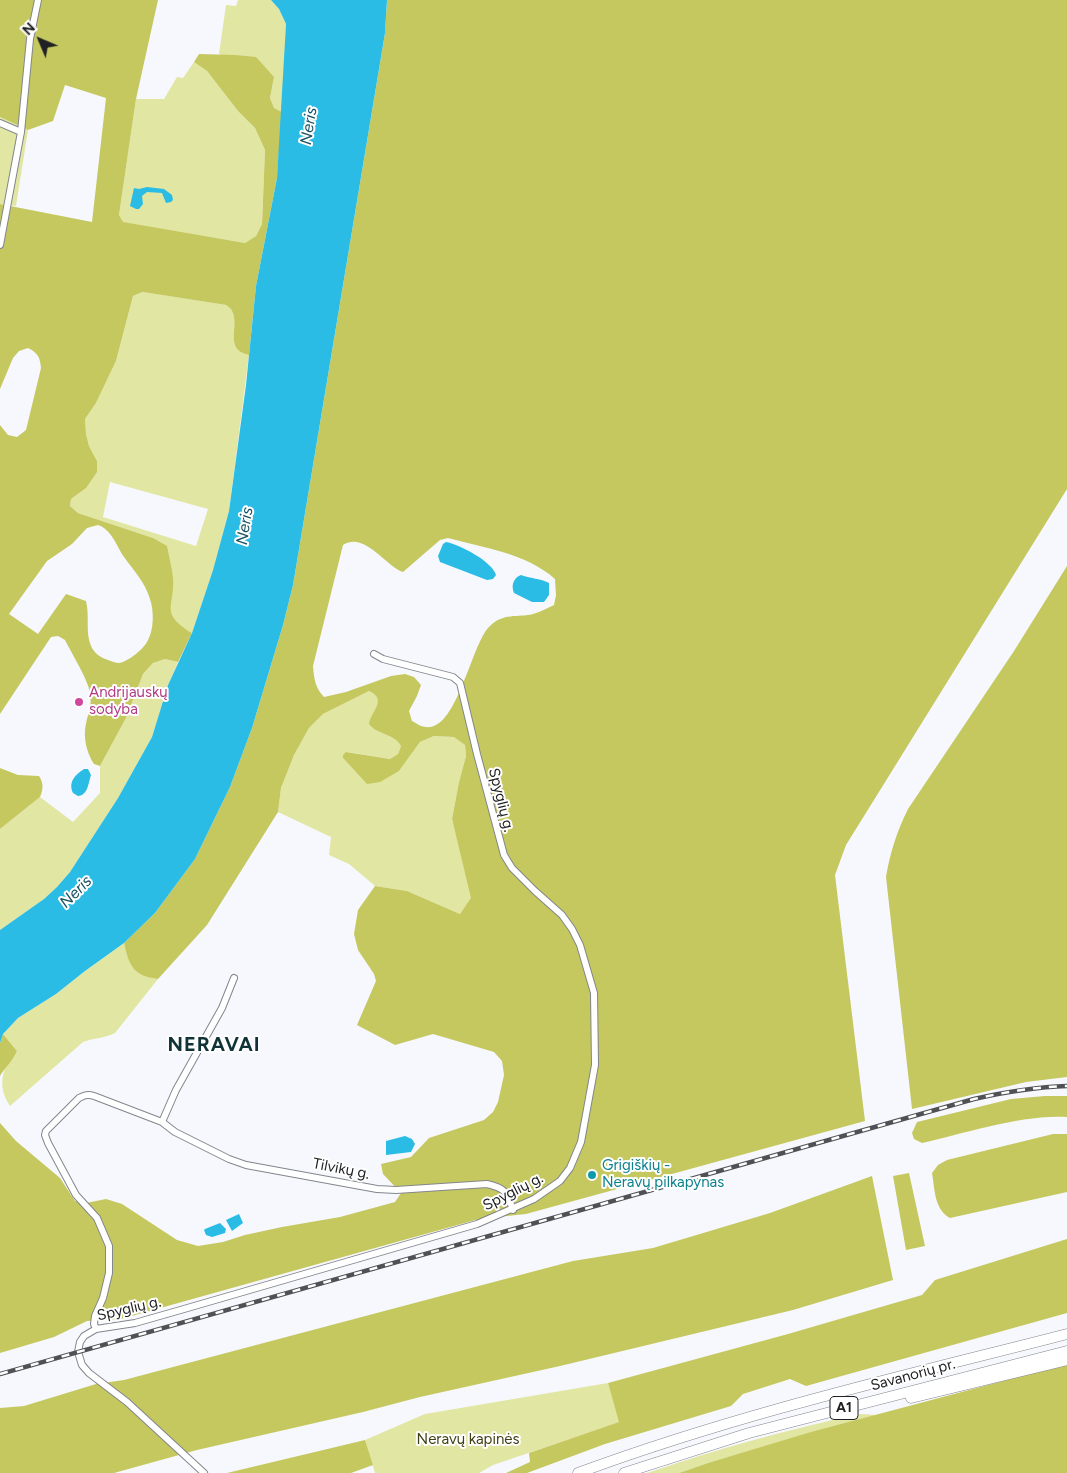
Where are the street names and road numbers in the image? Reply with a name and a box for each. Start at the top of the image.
street label: Spyglių g. [484,766,518,834]
street label: Tilvikų g. [311,1155,371,1183]
street label: Spyglių g. [480,1169,546,1215]
street label: Spyglių g. [95,1293,163,1325]
street label: Savanorių pr. [869,1355,957,1395]
road number: A1 [830,1396,858,1420]

